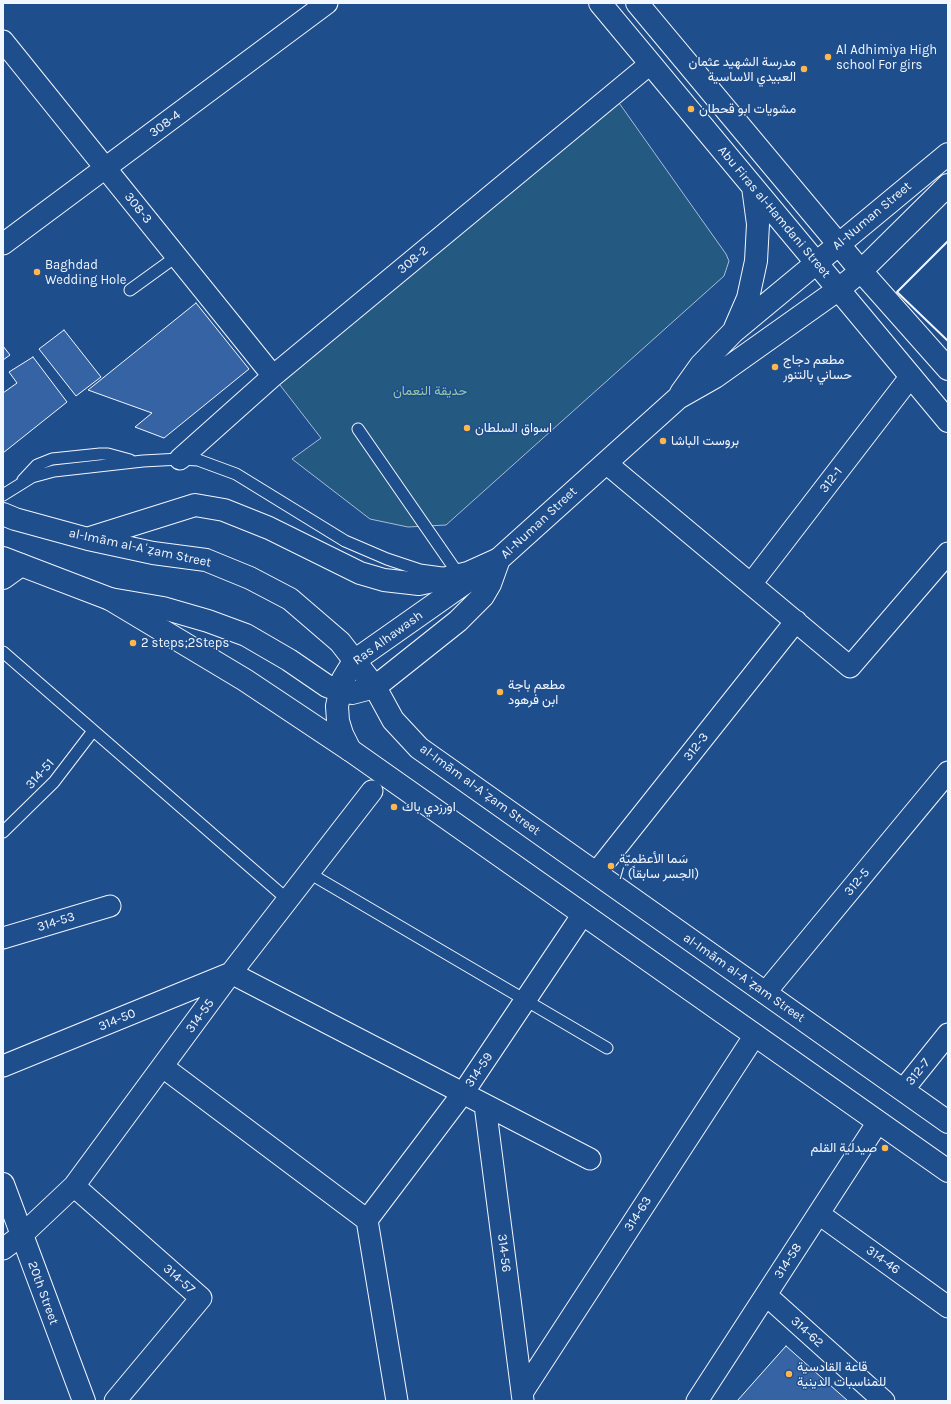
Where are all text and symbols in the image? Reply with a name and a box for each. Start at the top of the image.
place label: Al Adhimiya High school For girs [836,42,937,73]
marker: Al Adhimiya High school For girs [823,52,833,62]
place label: مدرسة الشهيد عثمان العبيدي الاساسية [689,54,796,85]
marker: مدرسة الشهيد عثمان العبيدي الاساسية [799,64,809,74]
place label: مشويات ابو قحطان [699,101,796,117]
marker: مشويات ابو قحطان [686,104,696,114]
street label: 308-4 [146,107,184,141]
street label: Abu Firas al-Hamdani Street [714,143,834,281]
street label: Al-Numan Street [829,178,915,254]
street label: 308-3 [121,189,155,227]
street label: 308-2 [394,243,432,277]
place label: Baghdad Wedding Hole [45,257,127,288]
marker: Baghdad Wedding Hole [32,267,42,277]
place label: مطعم دجاج حساني بالتنور [783,352,852,383]
marker: مطعم دجاج حساني بالتنور [770,362,780,372]
park label: حديقة النعمان [393,383,467,399]
place label: اسواق السلطان [475,420,552,436]
marker: اسواق السلطان [462,423,472,433]
place label: بروست الباشا [671,433,739,449]
marker: بروست الباشا [658,436,668,446]
street label: 312-1 [816,464,846,496]
street label: Al-Numan Street [498,484,580,562]
street label: al-Imām al-Aʿẓam Street [67,525,213,571]
street label: Ras Alhawash [350,607,426,669]
place label: 2 steps;2Steps [141,635,229,651]
marker: 2 steps;2Steps [128,638,138,648]
place label: مطعم باجة ابن فرهود [508,677,565,708]
marker: مطعم باجة ابن فرهود [495,687,505,697]
street label: 312-3 [680,730,712,764]
street label: al-Imām al-Aʿẓam Street [417,741,543,839]
street label: 314-51 [22,756,58,792]
place label: اورزدي باك [402,799,456,815]
marker: اورزدي باك [389,802,399,812]
place label: سَما الأعظميّة / (الجسر سابقاً) [619,851,699,882]
marker: سَما الأعظميّة / (الجسر سابقاً) [606,861,616,871]
street label: 312-5 [841,865,873,899]
street label: 314-53 [35,909,77,935]
street label: al-Imām al-Aʿẓam Street [680,930,808,1026]
street label: 314-55 [182,996,218,1036]
street label: 314-50 [96,1005,138,1035]
street label: 314-59 [462,1050,496,1090]
street label: 312-7 [902,1055,934,1089]
place label: صيدلية القلم [811,1140,877,1156]
marker: صيدلية القلم [880,1143,890,1153]
street label: 314-63 [621,1193,655,1235]
street label: 314-56 [494,1233,514,1273]
street label: 314-58 [771,1240,805,1282]
street label: 314-46 [863,1242,903,1278]
street label: 20th Street [24,1259,62,1327]
street label: 314-57 [160,1261,198,1297]
street label: 314-62 [787,1313,827,1351]
place label: قاعة القادسية للمناسبات الدينية [797,1359,886,1390]
marker: قاعة القادسية للمناسبات الدينية [784,1369,794,1379]

